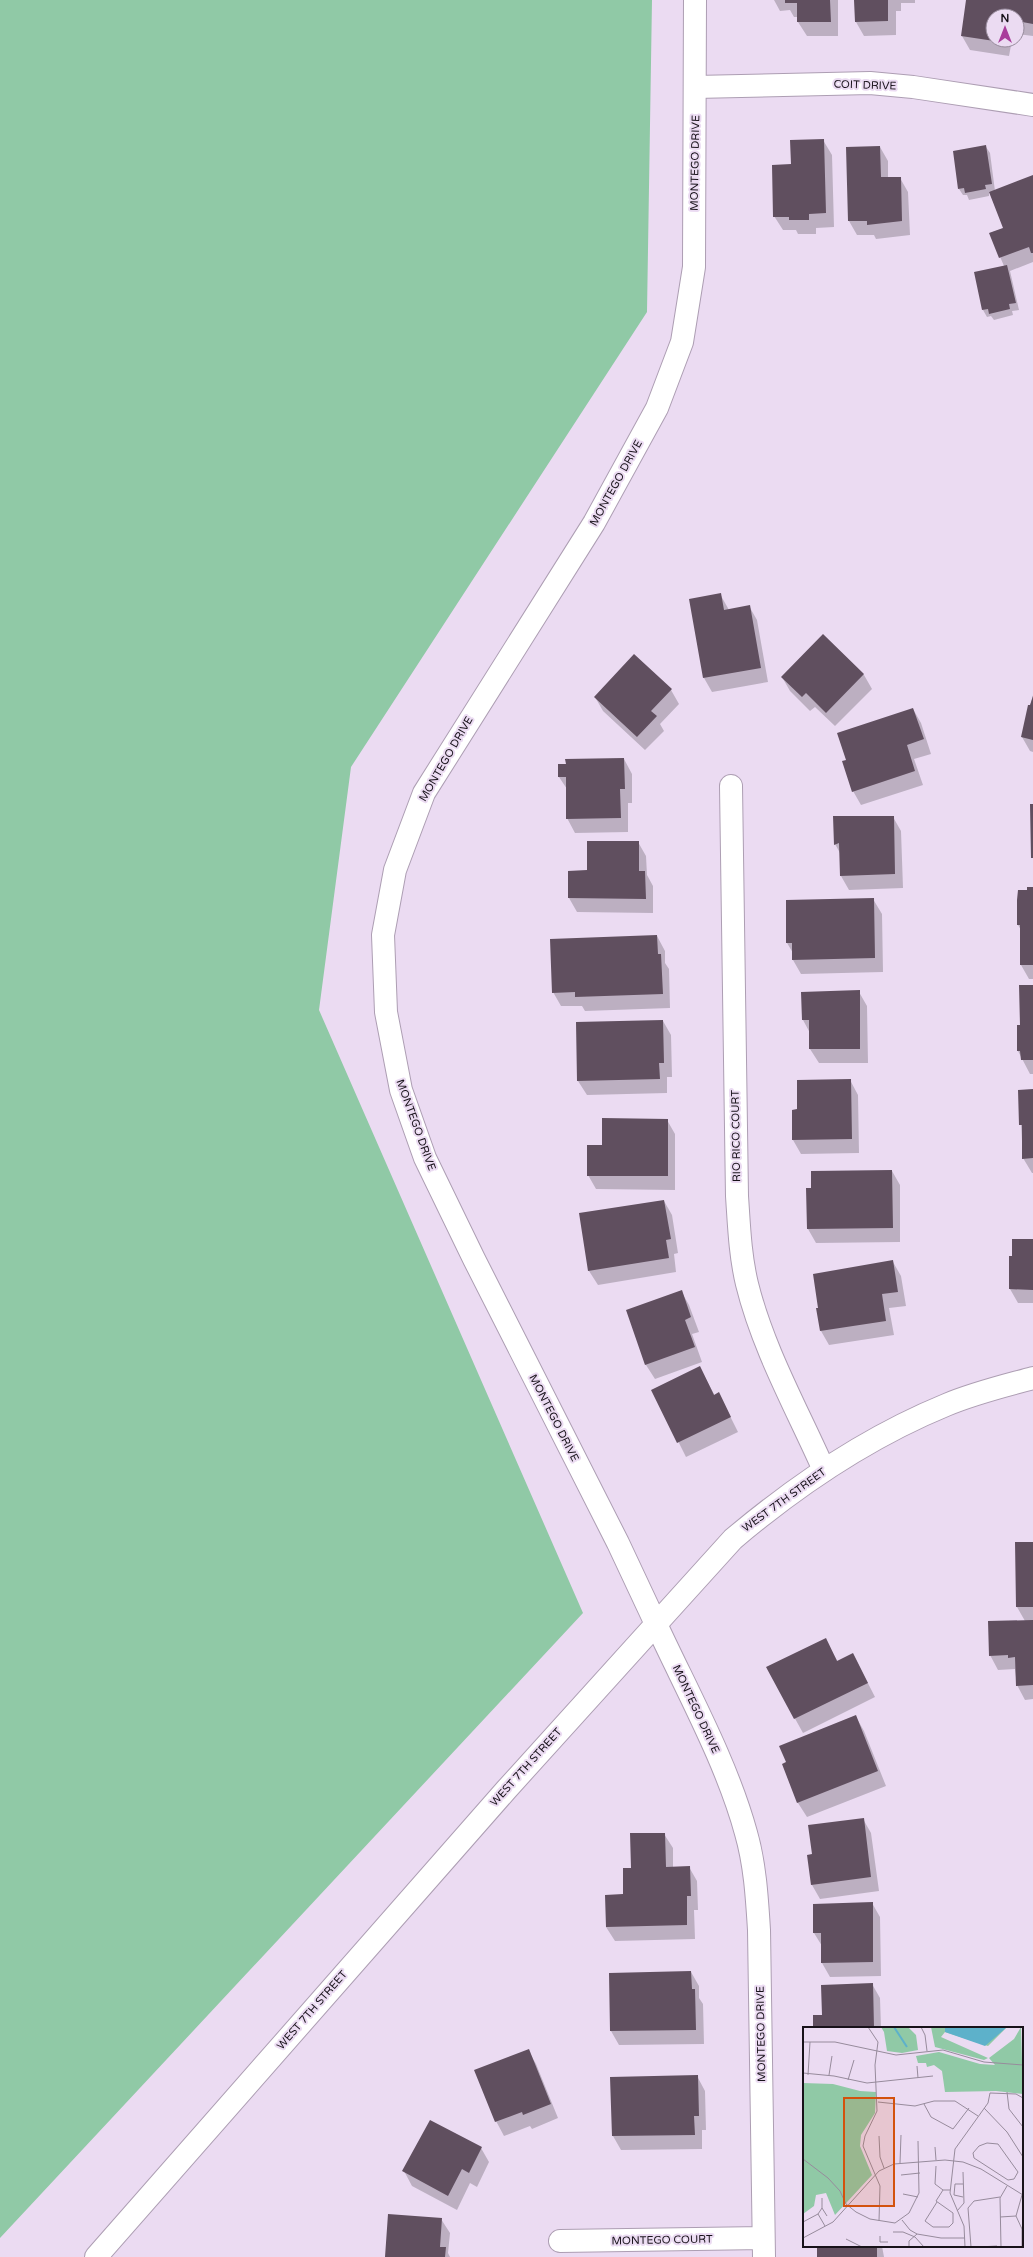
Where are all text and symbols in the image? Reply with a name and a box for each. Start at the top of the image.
north arrow [985,8,1025,48]
text: N [1001,12,1009,25]
street label: COIT DRIVE [833,77,897,93]
street label: MONTEGO DRIVE [688,115,702,211]
street label: MONTEGO DRIVE [587,438,645,528]
street label: MONTEGO DRIVE [416,714,476,804]
street label: MONTEGO DRIVE [393,1078,439,1172]
street label: RIO RICO COURT [729,1090,743,1182]
street label: MONTEGO DRIVE [526,1372,582,1464]
street label: WEST 7TH STREET [740,1465,829,1535]
street label: MONTEGO DRIVE [670,1663,722,1755]
street label: WEST 7TH STREET [488,1725,565,1809]
street label: WEST 7TH STREET [274,1968,350,2052]
street label: MONTEGO DRIVE [754,1986,768,2082]
inset map [803,2027,1023,2247]
street label: MONTEGO COURT [611,2233,713,2247]

